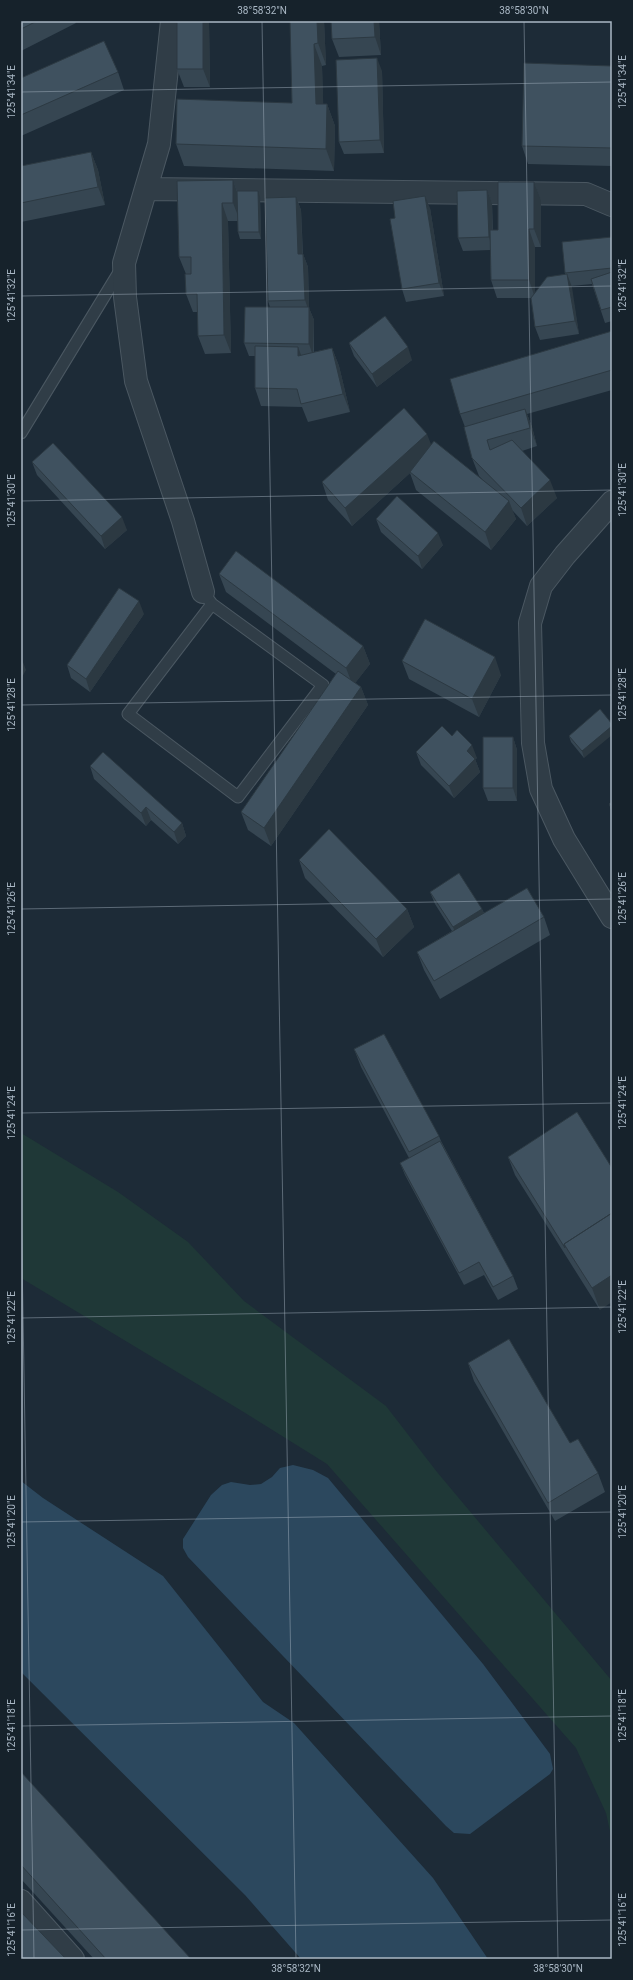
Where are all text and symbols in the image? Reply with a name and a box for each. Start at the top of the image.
text: 38°58'32"N [237,5,287,16]
text: 38°58'30"N [499,5,549,16]
text: 125°41'34"E [617,55,628,109]
text: 125°41'34"E [6,65,17,119]
text: 125°41'32"E [617,259,628,313]
text: 125°41'32"E [6,269,17,323]
text: 125°41'30"E [617,463,628,517]
text: 125°41'30"E [6,474,17,528]
text: 125°41'28"E [617,668,628,722]
text: 125°41'28"E [6,678,17,732]
text: 125°41'26"E [617,872,628,926]
text: 125°41'26"E [6,882,17,936]
text: 125°41'24"E [617,1076,628,1130]
text: 125°41'24"E [6,1086,17,1140]
text: 125°41'22"E [617,1280,628,1334]
text: 125°41'22"E [6,1291,17,1345]
text: 125°41'20"E [617,1485,628,1539]
text: 125°41'20"E [6,1495,17,1549]
text: 125°41'18"E [617,1689,628,1743]
text: 125°41'18"E [6,1699,17,1753]
text: 125°41'16"E [617,1893,628,1947]
text: 125°41'16"E [6,1903,17,1957]
text: 38°58'32"N [271,1963,321,1974]
text: 38°58'30"N [533,1963,583,1974]

